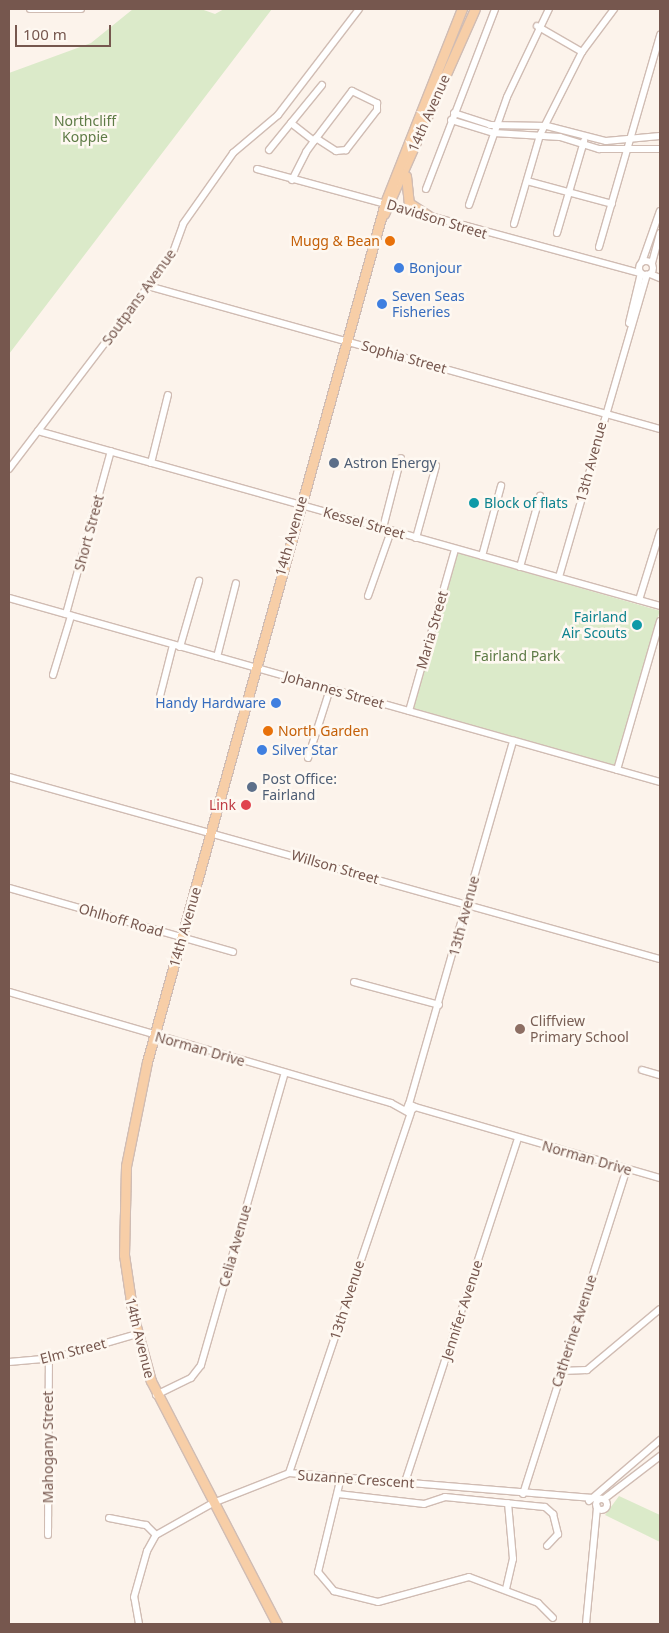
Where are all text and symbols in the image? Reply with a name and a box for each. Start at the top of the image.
scale bar [18,15,114,47]
text: 100 m [23,24,67,44]
street label: 14th Avenue [405,72,453,154]
park label: Northcliff Koppie [54,113,116,146]
street label: Davidson Street [385,196,489,242]
place label: Mugg & Bean [290,233,380,249]
marker: Mugg & Bean [384,235,396,247]
street label: Soutpans Avenue [99,246,179,348]
place label: Bonjour [409,260,462,276]
marker: Bonjour [393,262,405,274]
place label: Seven Seas Fisheries [392,288,465,321]
marker: Seven Seas Fisheries [376,298,388,310]
street label: Sophia Street [360,337,448,377]
street label: 13th Avenue [572,420,610,504]
place label: Astron Energy [344,455,437,471]
marker: Astron Energy [328,457,340,469]
street label: Short Street [71,493,107,573]
street label: 14th Avenue [272,494,310,578]
place label: Block of flats [484,495,568,511]
marker: Block of flats [468,497,480,509]
street label: Kessel Street [321,503,407,543]
street label: Maria Street [413,589,451,671]
place label: Fairland Air Scouts [562,609,627,642]
marker: Fairland Air Scouts [631,619,643,631]
park label: Fairland Park [474,648,560,664]
street label: Johannes Street [282,668,386,712]
place label: Handy Hardware [155,695,266,711]
marker: Handy Hardware [270,697,282,709]
place label: North Garden [278,723,369,739]
marker: North Garden [262,725,274,737]
place label: Silver Star [272,742,338,758]
marker: Silver Star [256,744,268,756]
place label: Post Office: Fairland [262,771,337,804]
marker: Post Office: Fairland [246,781,258,793]
place label: Link [209,797,236,813]
marker: Link [240,799,252,811]
street label: Willson Street [289,846,381,888]
street label: 13th Avenue [445,874,483,958]
street label: 14th Avenue [166,885,204,969]
street label: Ohlhoff Road [77,900,165,940]
place label: Cliffview Primary School [530,1013,629,1046]
marker: Cliffview Primary School [514,1023,526,1035]
street label: Norman Drive [153,1028,247,1070]
street label: Norman Drive [540,1137,634,1179]
street label: Celia Avenue [215,1203,255,1289]
street label: 13th Avenue [326,1258,368,1342]
street label: Jennifer Avenue [438,1258,486,1362]
street label: Catherine Avenue [548,1273,600,1389]
street label: 14th Avenue [122,1296,158,1380]
street label: Elm Street [38,1335,108,1367]
street label: Mahogany Street [40,1391,56,1503]
street label: Suzanne Crescent [297,1467,415,1491]

